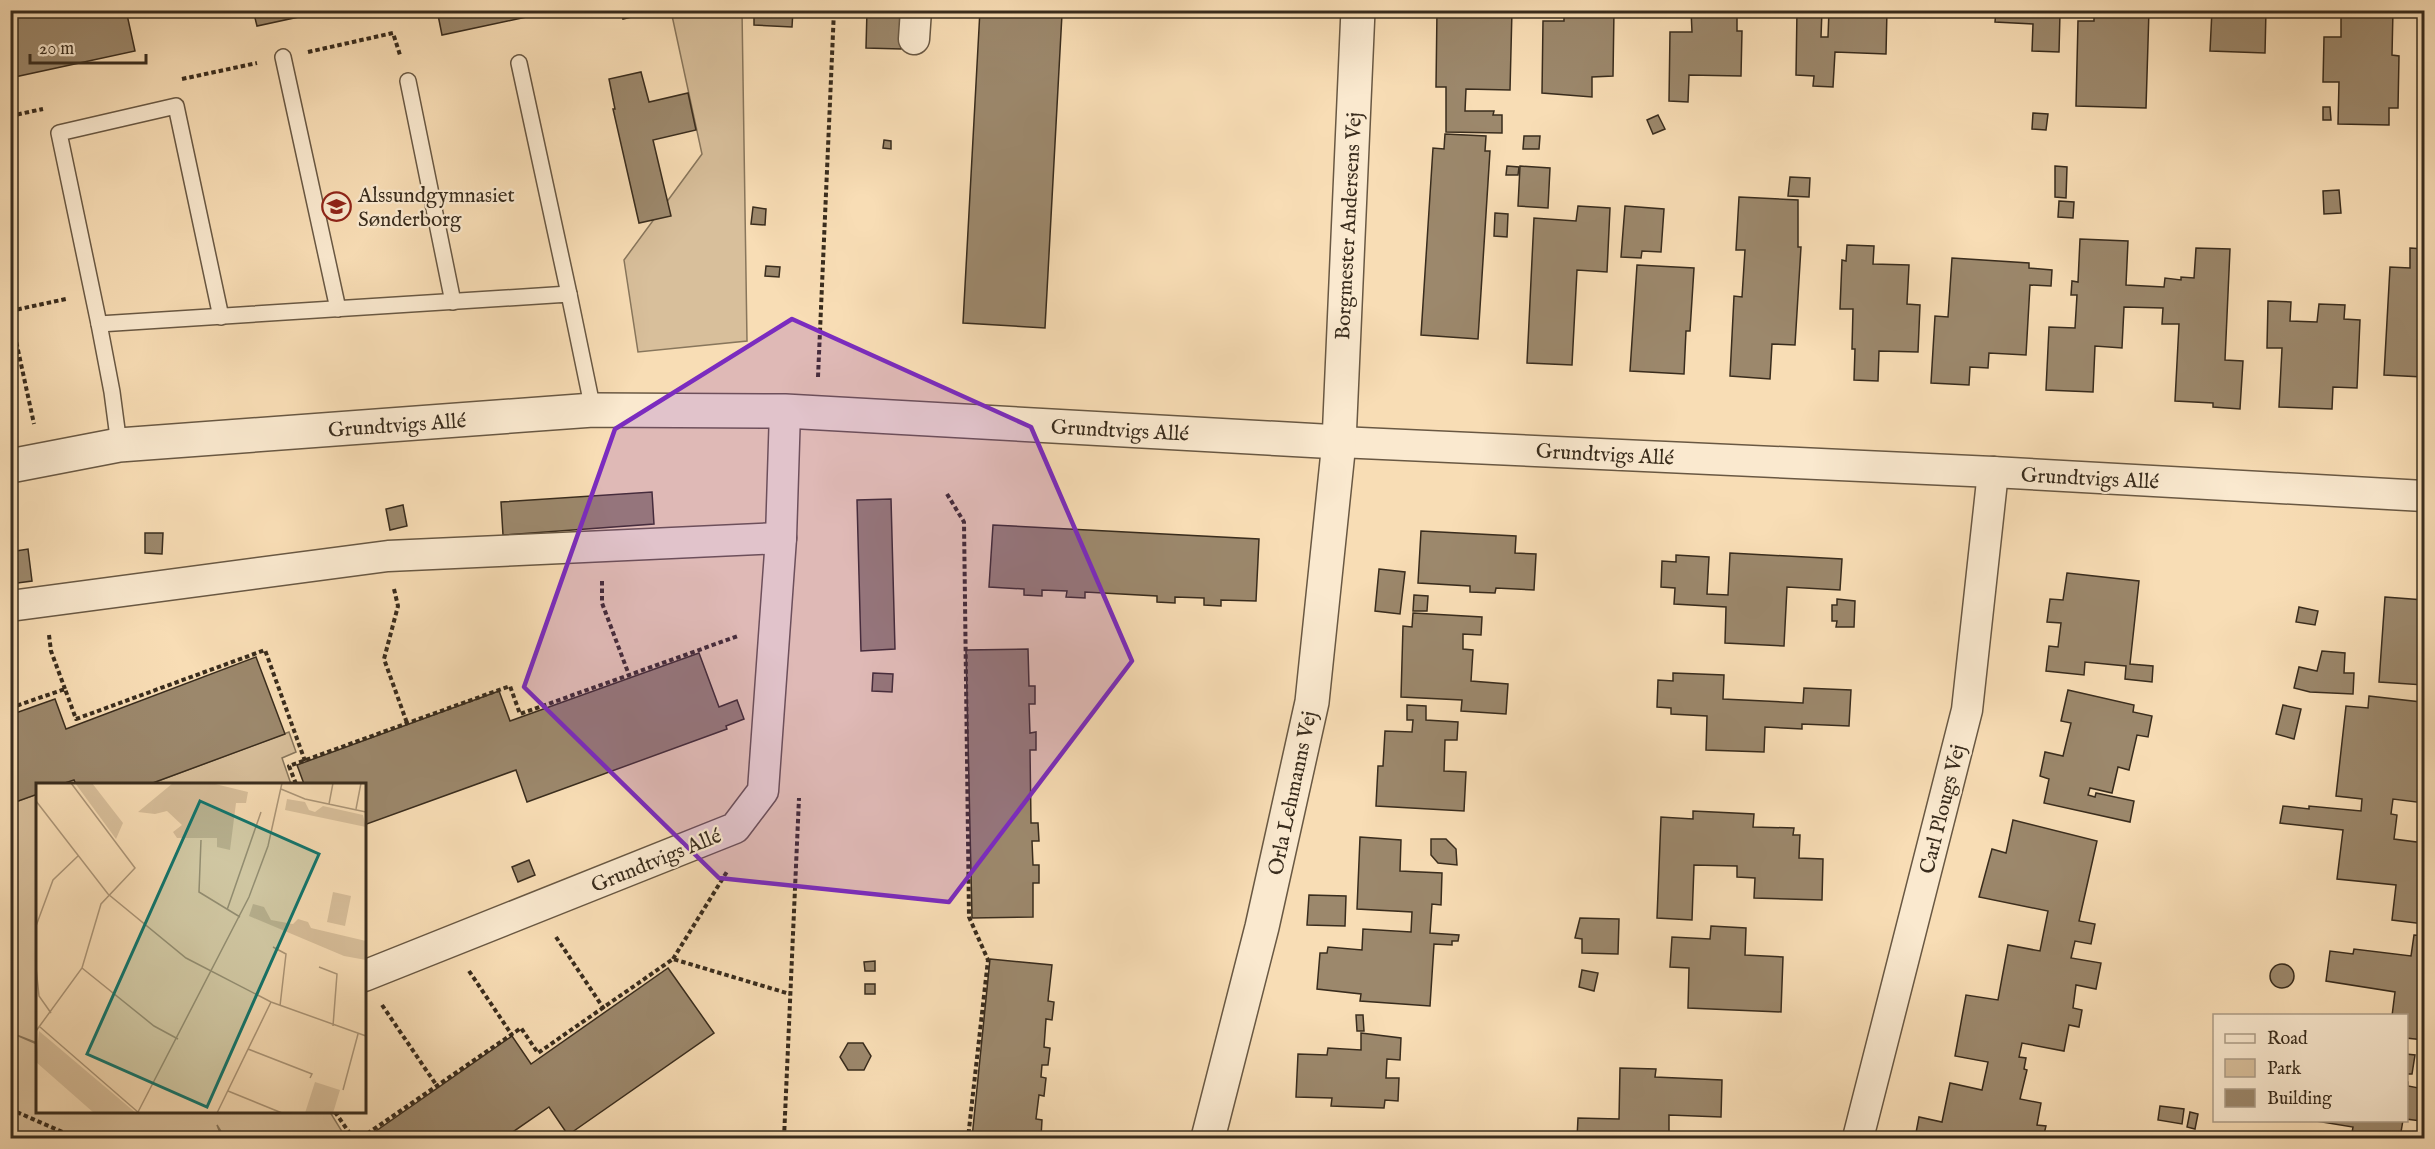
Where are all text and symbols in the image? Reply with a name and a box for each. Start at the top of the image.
scale bar [30,27,146,65]
text: 20 m [39,38,74,61]
street label: Borgmester Andersens Vej [1330,112,1369,341]
place label: Alssundgymnasiet Sønderborg [357,183,515,234]
school or university icon: Alssundgymnasiet Sønderborg [321,191,353,223]
street label: Grundtvigs Allé [327,408,467,445]
street label: Grundtvigs Allé [1050,414,1190,449]
street label: Grundtvigs Allé [1535,438,1675,473]
street label: Grundtvigs Allé [2020,462,2160,497]
street label: Orla Lehmanns Vej [1263,709,1324,878]
street label: Carl Plougs Vej [1914,742,1973,877]
inset map [36,783,366,1113]
street label: Grundtvigs Allé [587,823,726,900]
legend [2213,1014,2408,1122]
text: Road [2267,1028,2308,1051]
text: Park [2267,1058,2302,1081]
text: Building [2267,1088,2332,1111]

